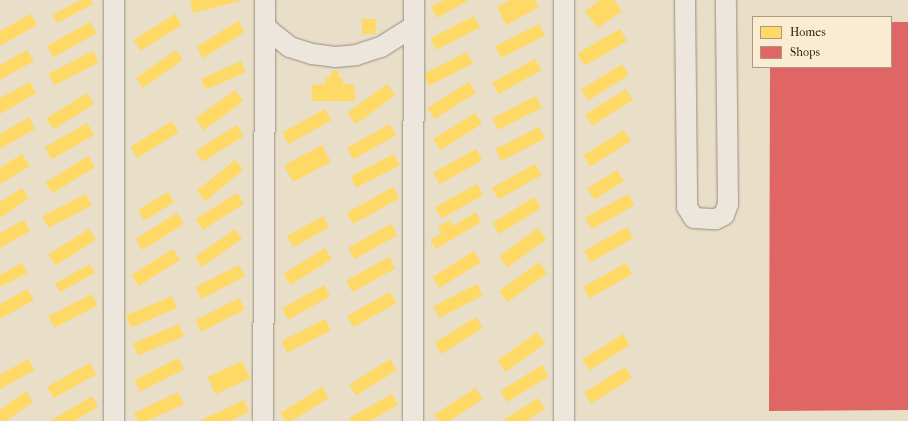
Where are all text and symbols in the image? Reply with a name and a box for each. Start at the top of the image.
legend [752,16,892,68]
text: Homes [790,25,826,39]
text: Shops [790,45,820,59]

